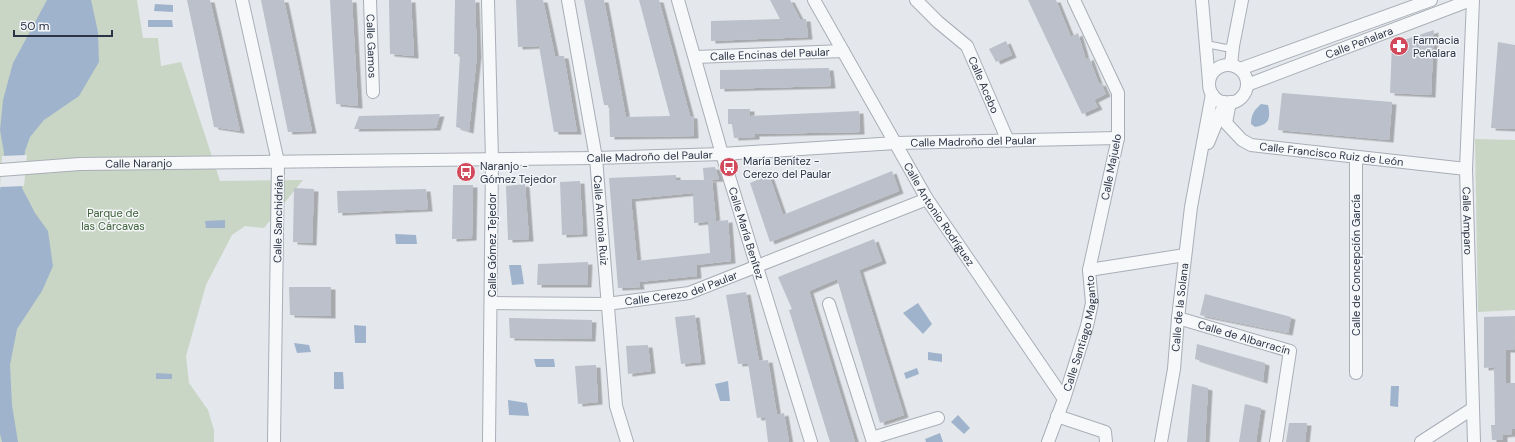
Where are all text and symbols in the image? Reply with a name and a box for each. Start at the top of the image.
scale bar [14,12,112,38]
street label: Calle Gamos [363,14,380,78]
text: 50 m [20,18,49,34]
street label: Calle Peñalara [1323,23,1395,62]
place label: Farmacia Peñalara [1413,33,1459,60]
pharmacy icon: Farmacia Peñalara [1388,35,1410,57]
street label: Calle Encinas del Paular [710,45,830,63]
street label: Calle Acebo [965,54,1002,116]
street label: Calle Madroño del Paular [910,133,1036,150]
street label: Calle Majuelo [1098,133,1124,201]
street label: Calle Francisco Ruiz de León [1259,139,1404,169]
street label: Calle Madroño del Paular [587,147,713,165]
place label: María Benítez - Cerezo del Paular [743,154,831,181]
street label: Calle Naranjo [105,156,172,171]
bus stop icon: María Benítez - Cerezo del Paular [718,156,740,178]
place label: Naranjo - Gómez Tejedor [480,159,557,186]
street label: Calle Antonio Rodríguez [901,160,978,269]
bus stop icon: Naranjo - Gómez Tejedor [455,161,477,183]
street label: Calle Sanchidrián [270,175,286,263]
street label: Calle Antonia Ruiz [590,175,612,266]
street label: Calle María Benítez [726,185,767,281]
street label: Calle Amparo [1460,186,1476,255]
street label: Calle Gómez Tejedor [485,193,499,297]
street label: Calle de Concepción García [1349,194,1363,336]
park label: Parque de las Cárcavas [81,206,145,233]
street label: Calle de la Solana [1168,262,1191,352]
street label: Calle Cerezo del Paular [624,268,739,309]
street label: Calle Santiago Maganto [1060,275,1099,393]
street label: Calle de Albarracín [1196,317,1292,358]

